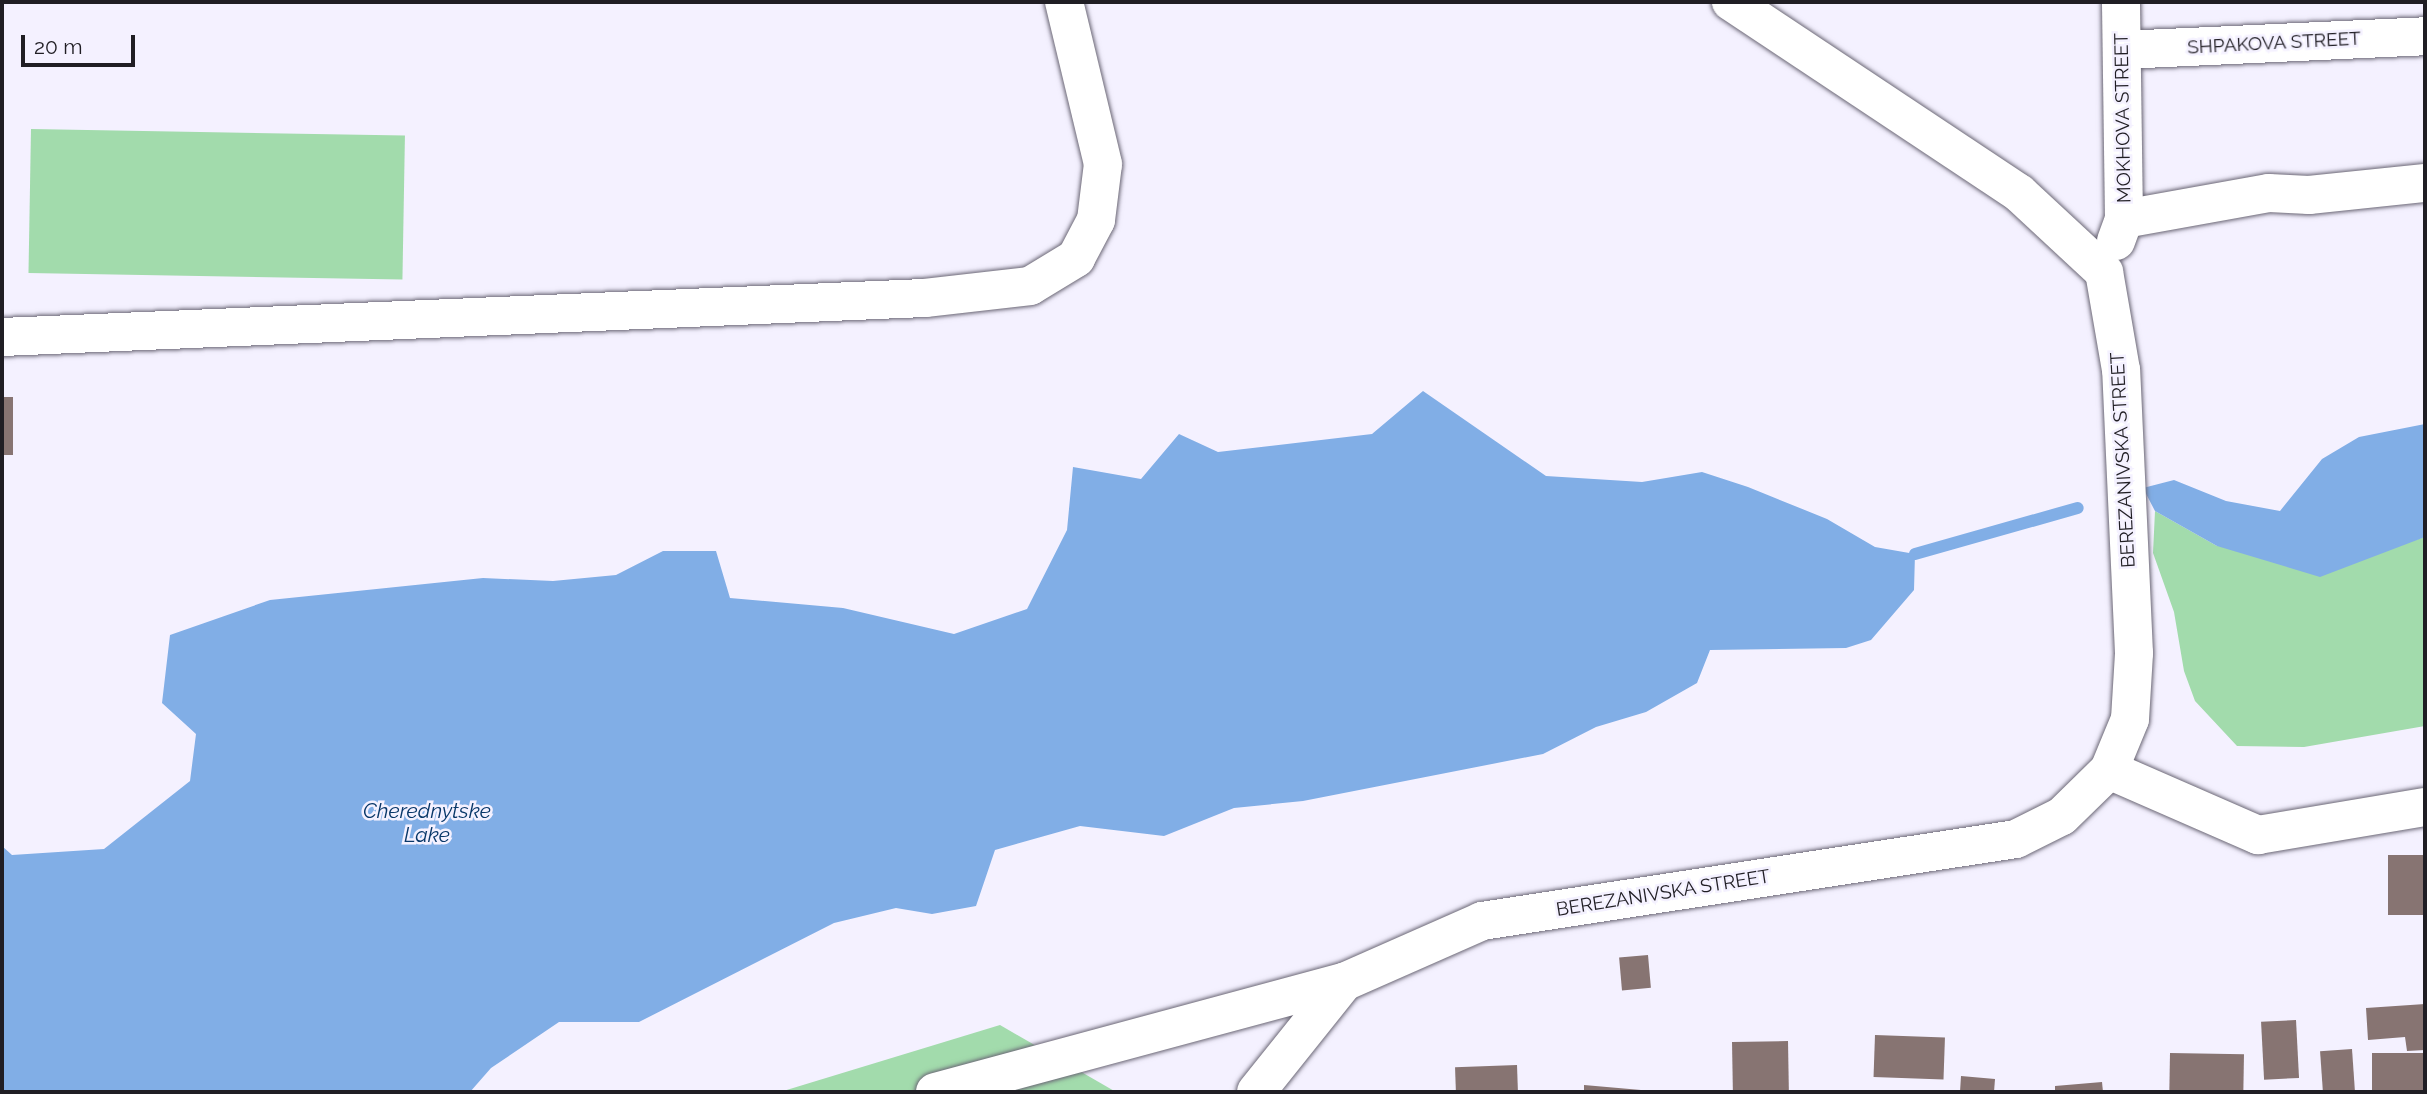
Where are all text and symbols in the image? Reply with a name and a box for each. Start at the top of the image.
scale bar [24,21,138,65]
street label: SHPAKOVA STREET [2186,27,2362,59]
street label: MOKHOVA STREET [2110,32,2136,204]
text: 20 m [34,34,82,59]
street label: BEREZANIVSKA STREET [2106,351,2140,569]
water label: Cherednytske Lake [363,798,491,848]
street label: BEREZANIVSKA STREET [1554,865,1772,921]

